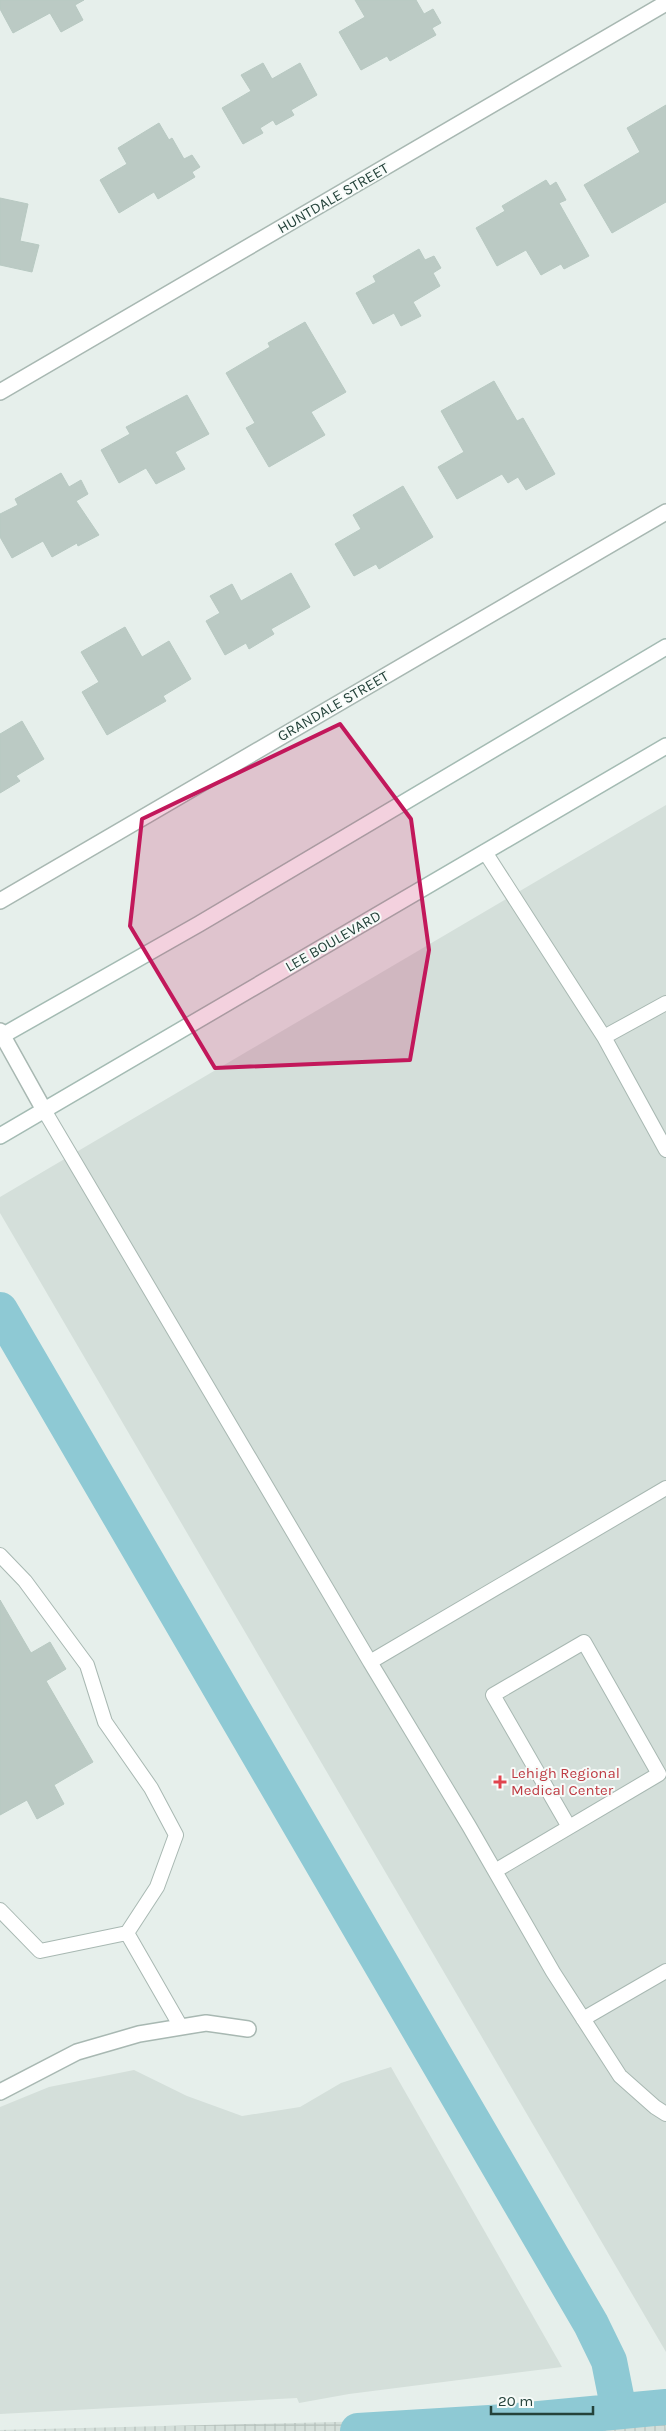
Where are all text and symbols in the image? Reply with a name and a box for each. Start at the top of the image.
street label: HUNTDALE STREET [274,159,392,237]
street label: GRANDALE STREET [274,667,392,745]
street label: LEE BOULEVARD [282,906,384,976]
place label: Lehigh Regional Medical Center [511,1764,620,1799]
marker: Lehigh Regional Medical Center [493,1775,507,1789]
scale bar [491,2384,594,2416]
text: 20 m [498,2392,533,2410]

